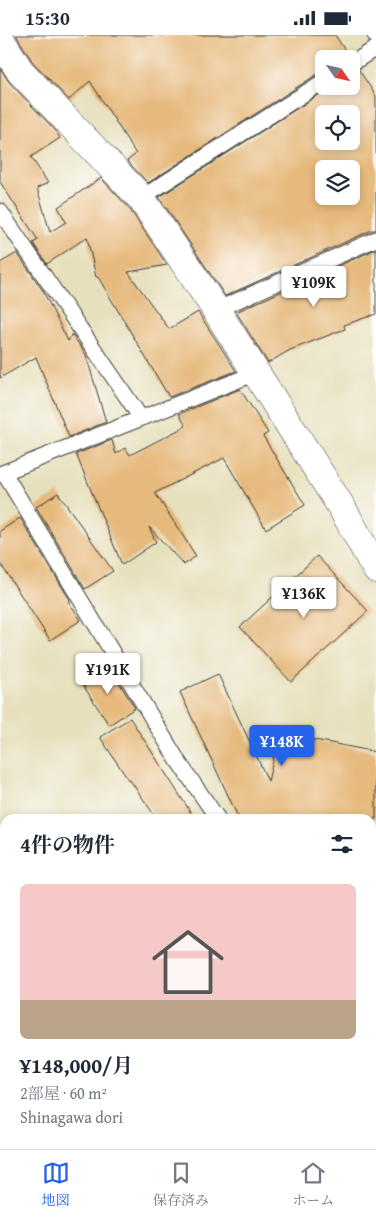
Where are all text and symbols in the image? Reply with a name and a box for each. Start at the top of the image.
text: 15:30 [25,4,70,32]
north arrow [315,50,360,95]
map controls [315,50,360,205]
button: locate [315,105,360,150]
button: layers [315,160,360,205]
pin: ¥109K [279,265,349,308]
text: ¥109K [292,270,336,294]
pin: ¥136K [269,577,339,619]
text: ¥136K [282,581,326,605]
pin: ¥191K [73,653,143,695]
text: ¥191K [86,657,130,681]
pin: ¥148K [247,725,317,767]
text: ¥148K [260,729,304,753]
text: 4件の物件 [20,829,115,860]
icon: filters [328,830,356,858]
icon: home [143,917,233,1007]
text: ¥148,000/月 [20,1050,133,1081]
text: 2部屋 · 60 m² [20,1081,107,1105]
text: Shinagawa dori [20,1105,123,1129]
tab: 地図 [42,1159,70,1210]
tab: 保存済み [153,1159,209,1210]
tab: ホーム [292,1159,334,1210]

